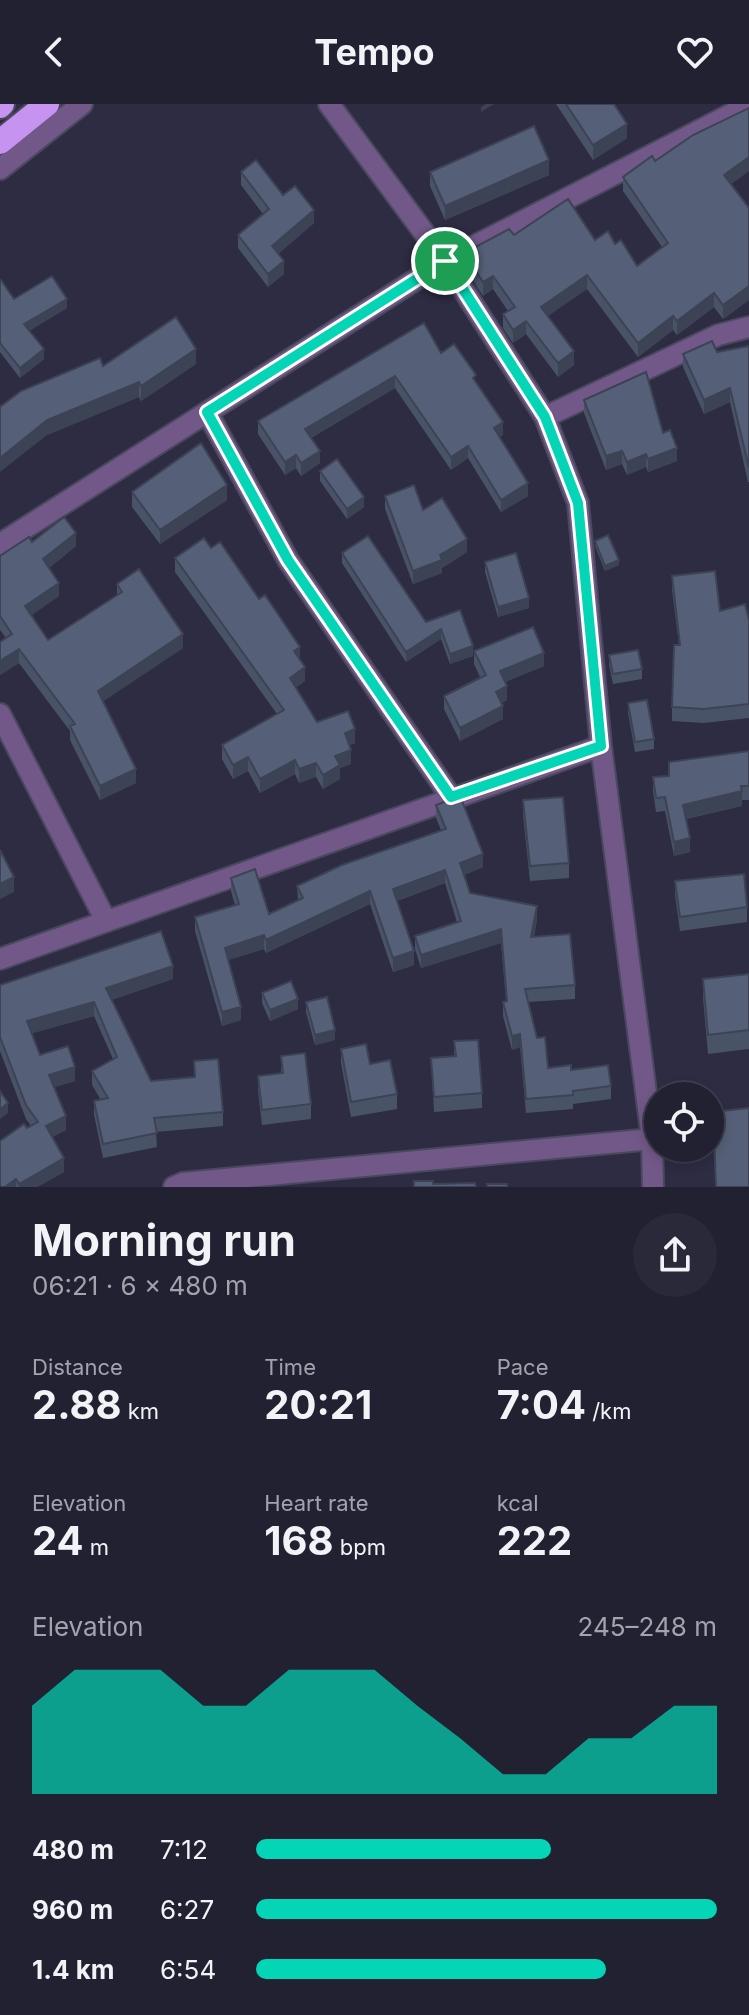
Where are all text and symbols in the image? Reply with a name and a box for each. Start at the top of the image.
icon: back [32,30,76,74]
text: Tempo [314,30,435,74]
icon: heart [673,30,717,74]
pin [411,227,479,295]
icon: arrive [423,239,467,283]
map controls [644,1082,724,1162]
button: locate [644,1082,724,1162]
text: Morning run [32,1213,296,1267]
button: share [633,1213,717,1297]
text: 06:21 · 6 × 480 m [32,1270,248,1301]
text: Distance [32,1354,123,1380]
text: Time [264,1354,316,1380]
text: Pace [497,1354,548,1380]
text: 2.88 [32,1380,122,1429]
text: 20:21 [264,1380,372,1429]
text: 7:04 [497,1380,586,1429]
text: km [122,1398,159,1424]
text: /km [586,1398,631,1424]
text: Elevation [32,1490,126,1516]
text: Heart rate [264,1490,369,1516]
text: kcal [497,1490,539,1516]
text: 24 [32,1516,84,1565]
text: 168 [264,1516,334,1565]
text: 222 [497,1516,572,1565]
text: m [84,1534,109,1560]
text: bpm [334,1534,386,1560]
text: Elevation [32,1611,143,1642]
text: 245–248 m [578,1611,717,1642]
text: 480 m [32,1834,114,1865]
text: 7:12 [160,1834,208,1865]
text: 960 m [32,1894,113,1925]
text: 6:27 [160,1894,214,1925]
text: 1.4 km [32,1954,114,1985]
text: 6:54 [160,1954,216,1985]

